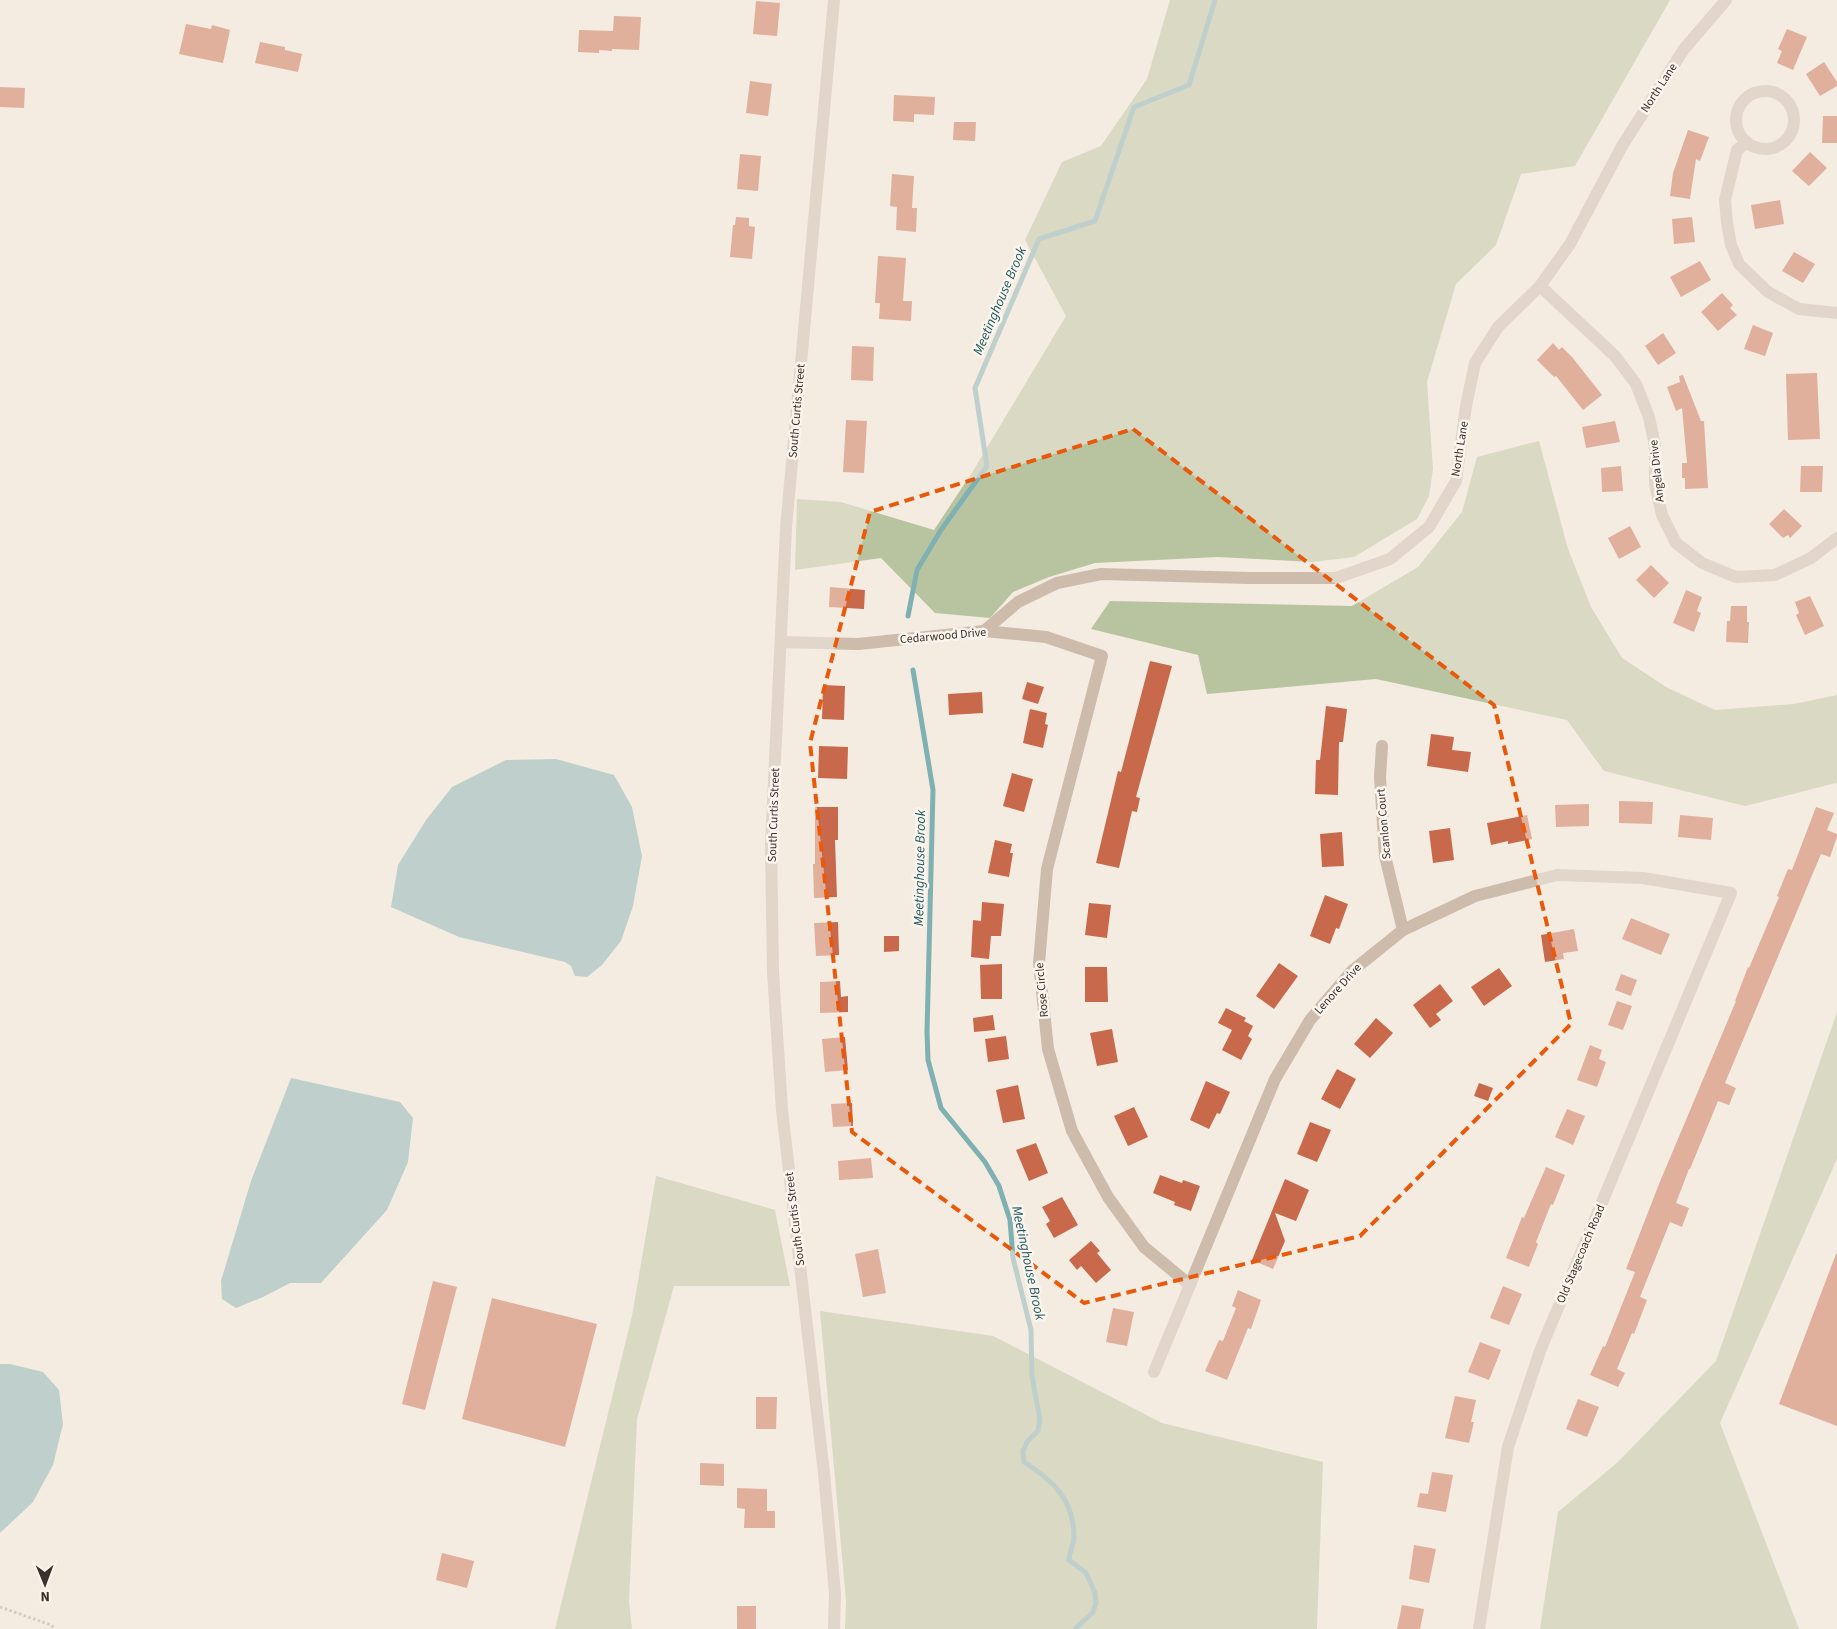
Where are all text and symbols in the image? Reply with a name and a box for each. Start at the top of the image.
street label: North Lane [1637,60,1681,116]
water label: Meetinghouse Brook [968,243,1032,358]
street label: South Curtis Street [784,363,810,459]
street label: North Lane [1447,420,1473,478]
street label: Angela Drive [1645,439,1669,503]
street label: Cedarwood Drive [899,624,987,648]
street label: South Curtis Street [764,768,784,862]
street label: Scanlon Court [1372,788,1396,860]
water label: Meetinghouse Brook [909,809,931,926]
street label: Lenore Drive [1311,960,1365,1018]
street label: Rose Circle [1031,962,1053,1018]
street label: South Curtis Street [781,1171,809,1267]
street label: Old Stagecoach Road [1553,1202,1609,1306]
water label: Meetinghouse Brook [1006,1204,1050,1322]
north arrow [20,1559,70,1609]
text: N [40,1586,50,1606]

